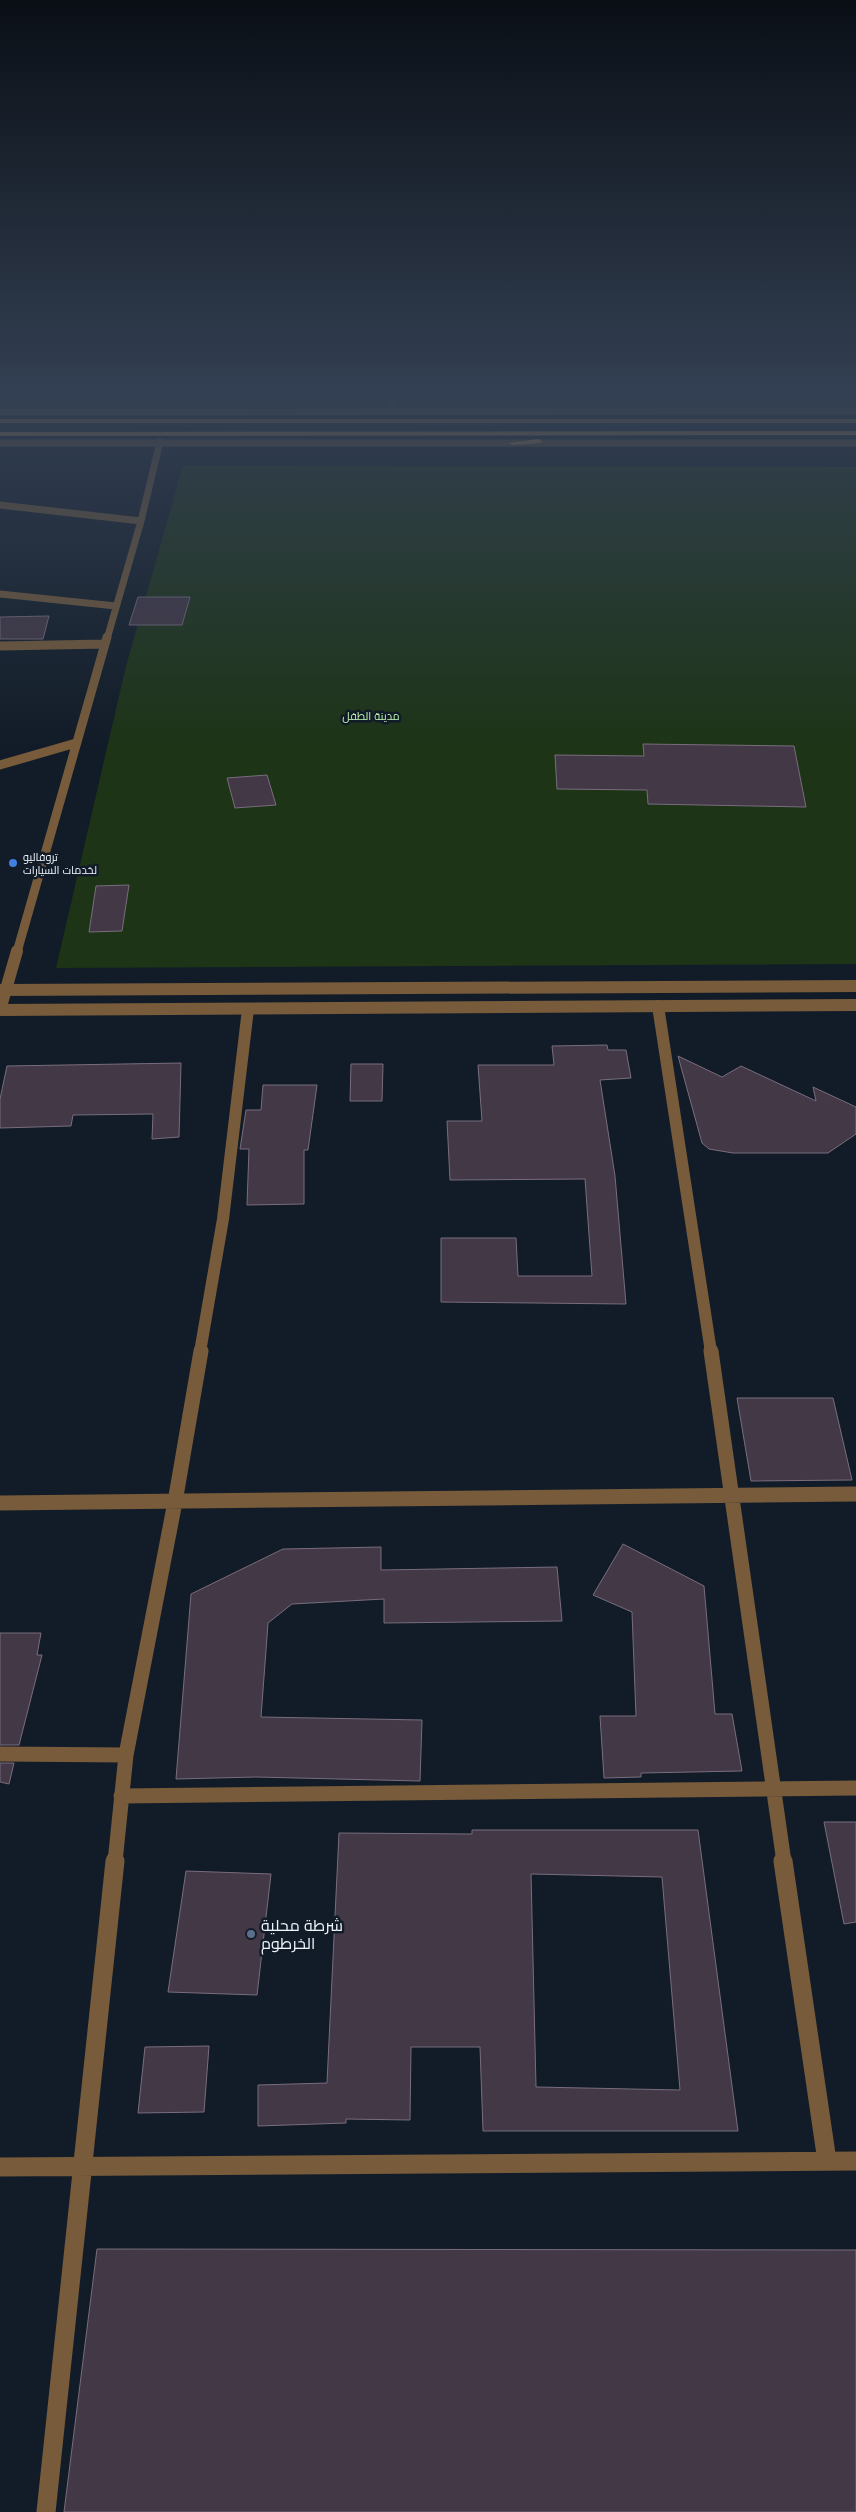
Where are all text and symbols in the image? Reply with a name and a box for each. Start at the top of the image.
park label: مدينة الطفل [342,708,400,724]
place label: تروفاليو لخدمات السيارات [23,849,97,878]
marker: تروفاليو لخدمات السيارات [7,857,19,869]
place label: شرطة محلية الخرطوم [261,1914,343,1955]
marker: شرطة محلية الخرطوم [245,1928,257,1940]

